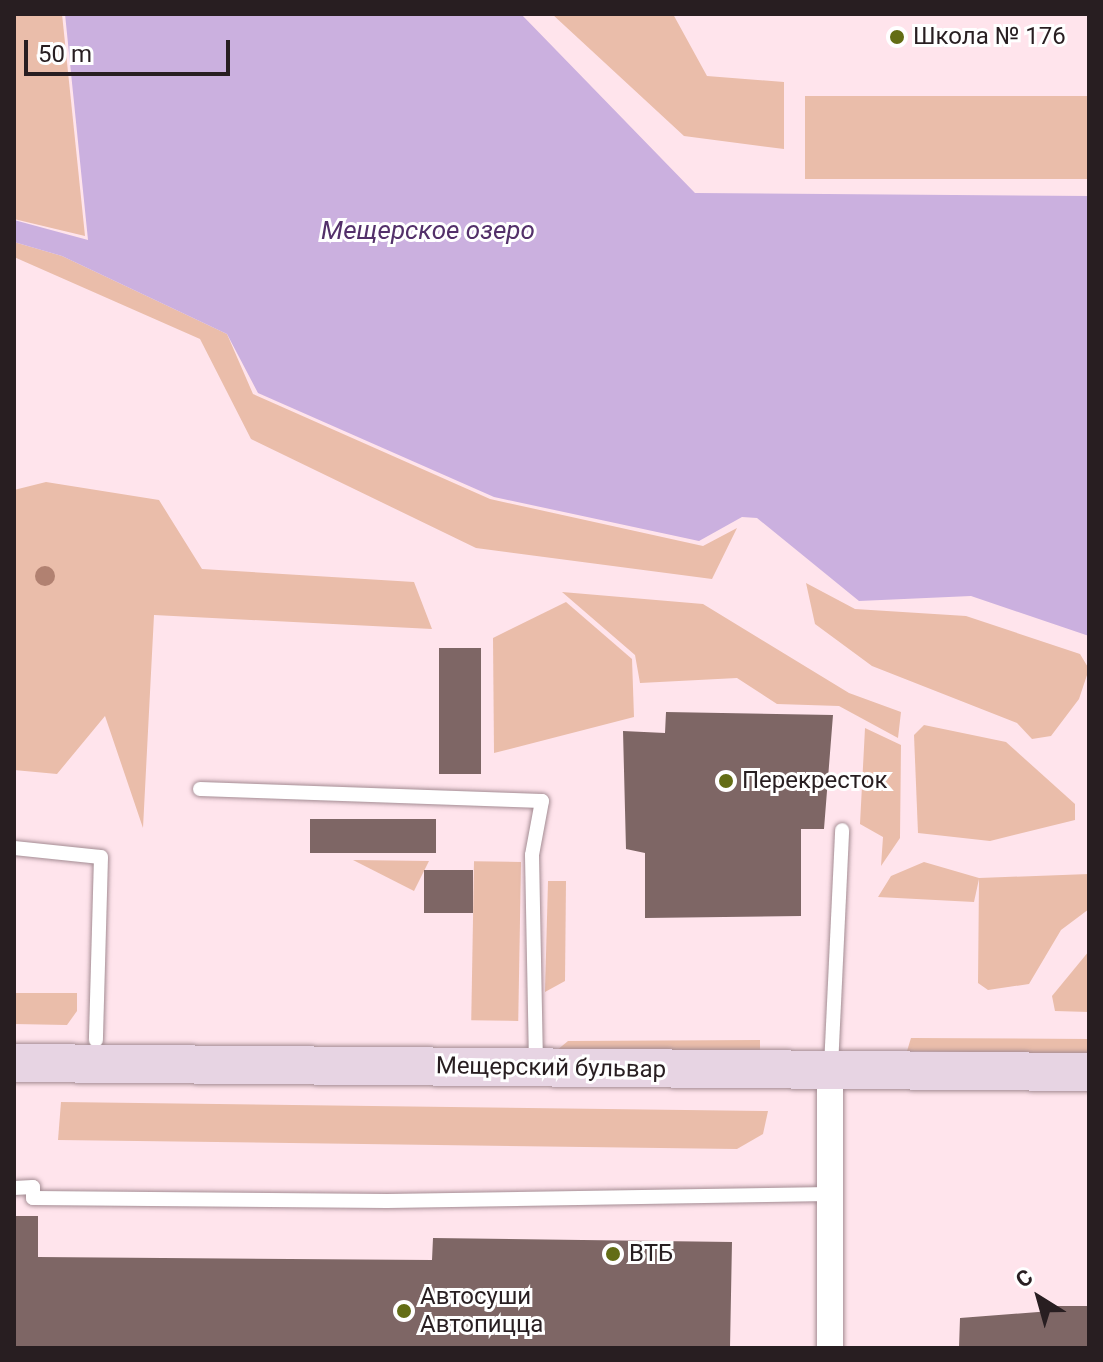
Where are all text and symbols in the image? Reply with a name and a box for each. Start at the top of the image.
place label: Школа № 176 [913,23,1066,51]
scale bar [28,24,234,74]
marker: Школа № 176 [888,28,906,46]
text: 50 m [38,40,92,68]
water label: Мещерское озеро [321,215,535,247]
place label: Перекресток [742,767,888,795]
marker: Перекресток [717,772,735,790]
street label: Мещерский бульвар [436,1052,666,1084]
place label: ВТБ [629,1240,673,1268]
marker: ВТБ [604,1245,622,1263]
north arrow [999,1258,1079,1338]
text: С [1011,1264,1038,1293]
place label: Автосуши Автопицца [420,1283,543,1339]
marker: Автосуши Автопицца [395,1302,413,1320]

